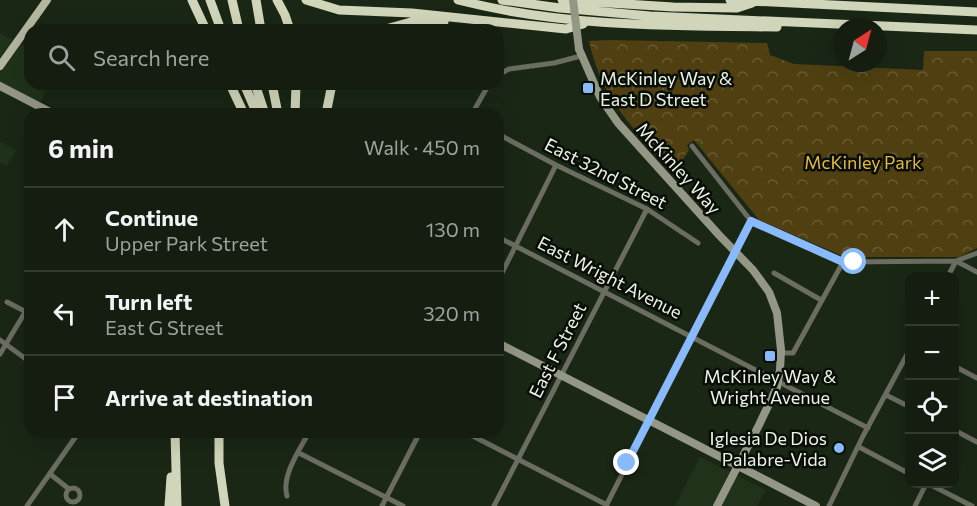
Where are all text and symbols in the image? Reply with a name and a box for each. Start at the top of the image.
north arrow [833,18,887,72]
search box [24,24,504,90]
icon: search [45,41,78,74]
text: Search here [93,44,209,71]
place label: McKinley Way & East D Street [600,67,732,110]
marker: McKinley Way & East D Street [581,81,595,95]
street label: McKinley Way [632,118,726,218]
text: 6 min [48,132,114,163]
street label: East 32nd Street [541,133,671,213]
text: Walk · 450 m [364,135,480,159]
park label: McKinley Park [804,151,922,173]
text: Continue [105,204,198,231]
icon: ahead [48,213,81,246]
text: 130 m [426,217,480,241]
text: Upper Park Street [105,231,268,255]
street label: East Wright Avenue [534,231,686,323]
route start [840,248,866,274]
map controls [905,272,959,488]
button: + [905,272,959,326]
text: Turn left [105,288,192,315]
icon: left [48,297,81,330]
street label: East F Street [524,299,590,401]
text: 320 m [423,301,480,325]
text: East G Street [105,315,223,339]
button: − [905,326,959,380]
marker: McKinley Way & Wright Avenue [763,349,777,363]
place label: McKinley Way & Wright Avenue [704,365,836,408]
button: locate [905,380,959,434]
icon: arrive [48,381,81,414]
text: Arrive at destination [105,384,313,411]
place label: Iglesia De Dios Palabre-Vida [710,427,827,470]
button: layers [905,434,959,488]
marker: Iglesia De Dios Palabre-Vida [832,441,846,455]
route end [613,449,639,475]

